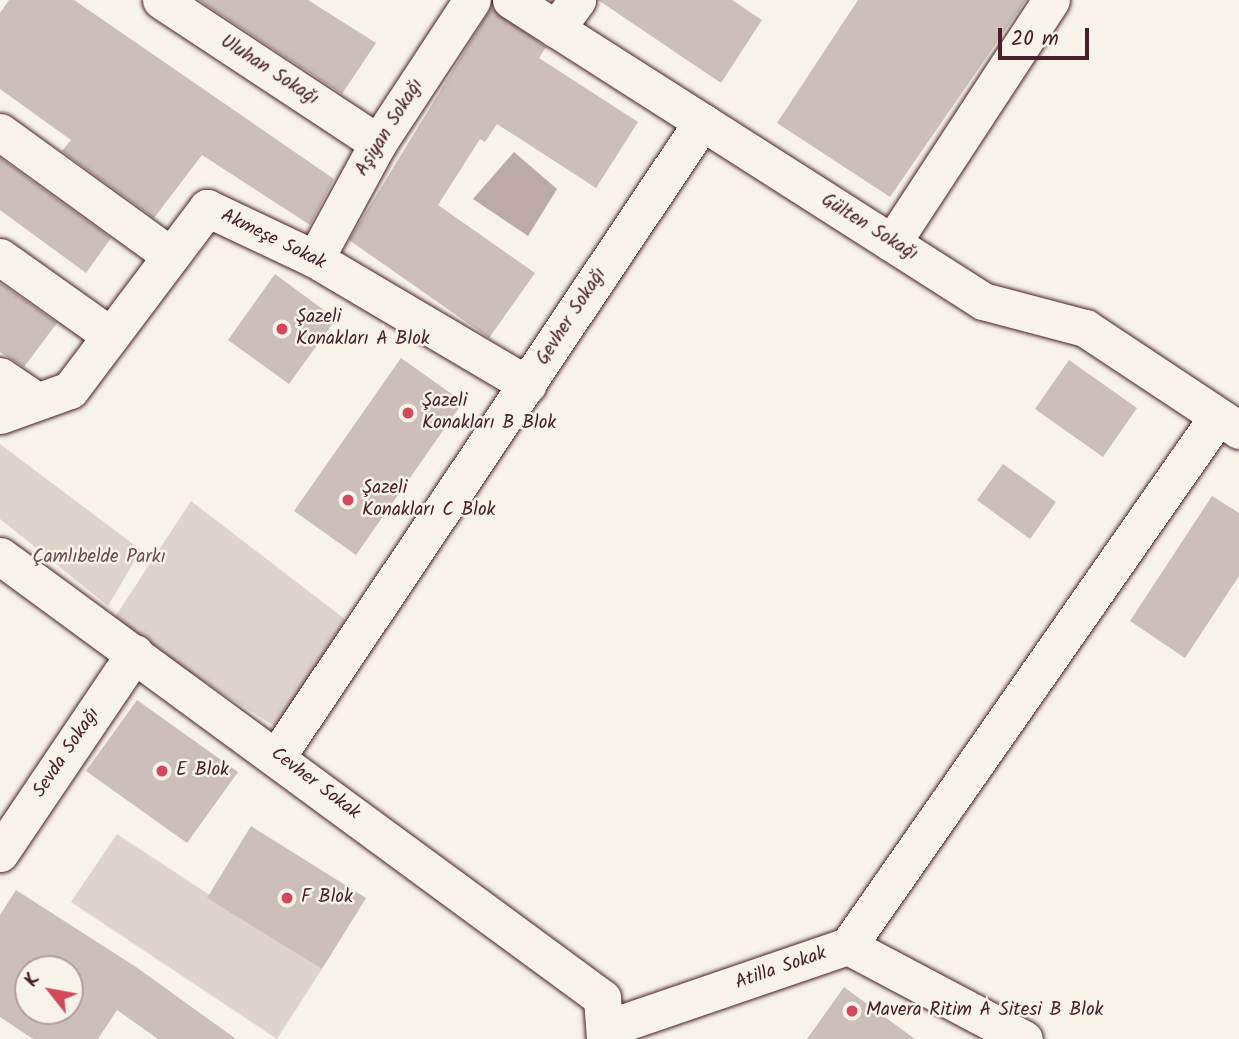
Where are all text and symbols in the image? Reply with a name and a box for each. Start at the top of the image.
scale bar [1001,14,1092,58]
text: 20 m [1011,23,1059,56]
street label: Uluhan Sokağı [216,31,322,111]
street label: Aşiyan Sokağı [351,75,429,181]
street label: Gülten Sokağı [817,189,921,267]
street label: Akmeşe Sokak [217,205,329,275]
street label: Gevher Sokağı [532,264,612,370]
place label: Şazeli Konakları A Blok [296,307,430,351]
marker: Şazeli Konakları A Blok [274,321,290,337]
place label: Şazeli Konakları B Blok [422,391,556,435]
marker: Şazeli Konakları B Blok [400,405,416,421]
place label: Şazeli Konakları C Blok [362,478,495,522]
marker: Şazeli Konakları C Blok [340,492,356,508]
park label: Çamlıbelde Parkı [32,547,166,569]
street label: Sevda Sokağı [29,704,105,802]
street label: Cevher Sokak [266,743,364,825]
place label: E Blok [176,760,229,782]
marker: E Blok [154,763,170,779]
place label: F Blok [301,887,353,909]
marker: F Blok [279,890,295,906]
street label: Atilla Sokak [733,943,829,995]
north arrow [14,955,84,1025]
text: K [17,968,49,993]
place label: Mavera Ritim A Sitesi B Blok [866,1000,1103,1022]
marker: Mavera Ritim A Sitesi B Blok [844,1003,860,1019]

